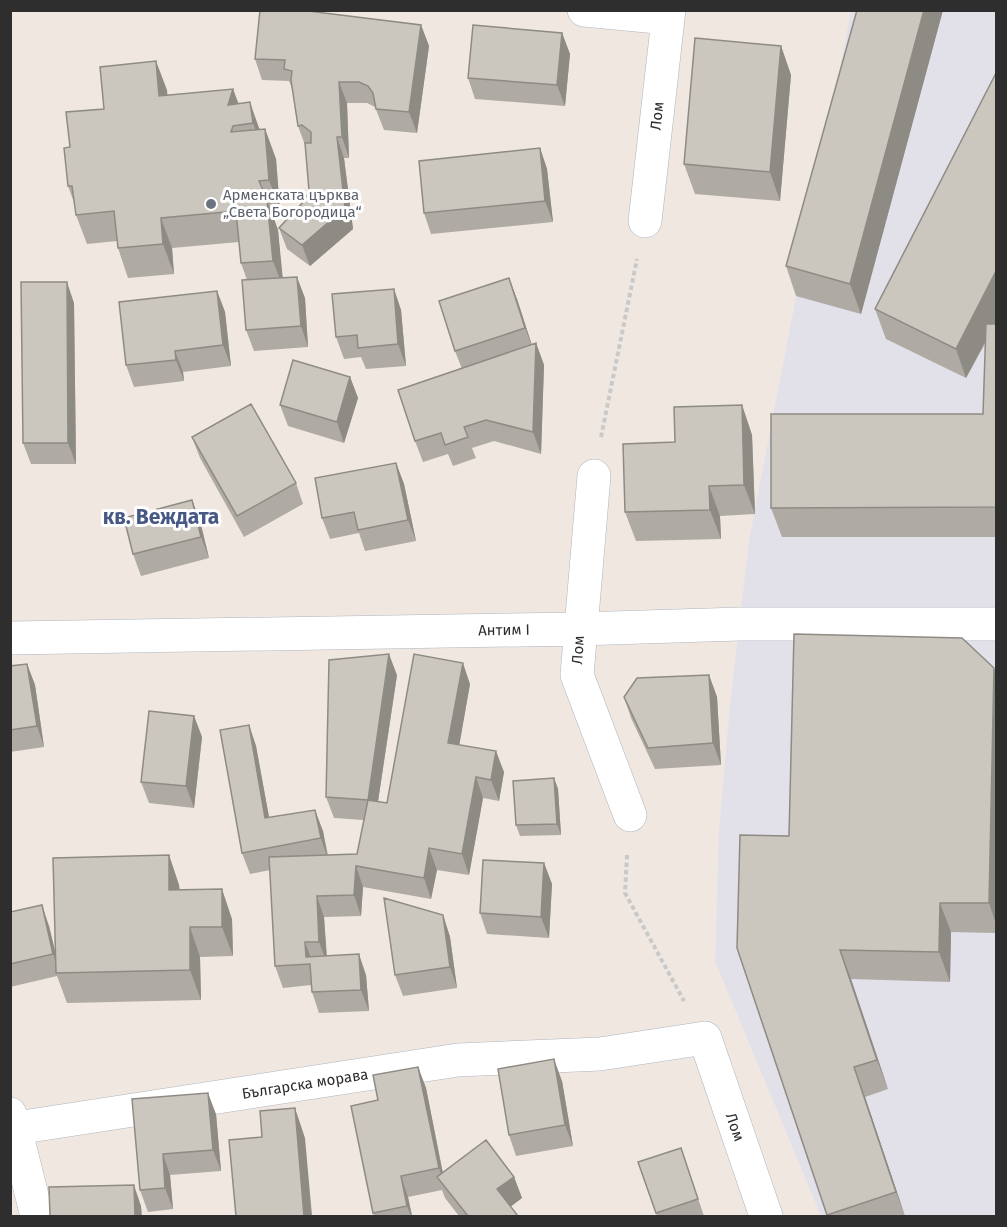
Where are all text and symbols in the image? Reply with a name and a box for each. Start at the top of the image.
street label: Лом [647,101,667,131]
place label: Арменската църква „Света Богородица“ [223,186,362,221]
marker: Арменската църква „Света Богородица“ [204,197,218,211]
district label: кв. Веждата [103,504,219,530]
street label: Антим I [478,621,530,639]
street label: Лом [568,635,588,665]
street label: Българска морава [240,1065,370,1103]
street label: Лом [722,1110,748,1144]

